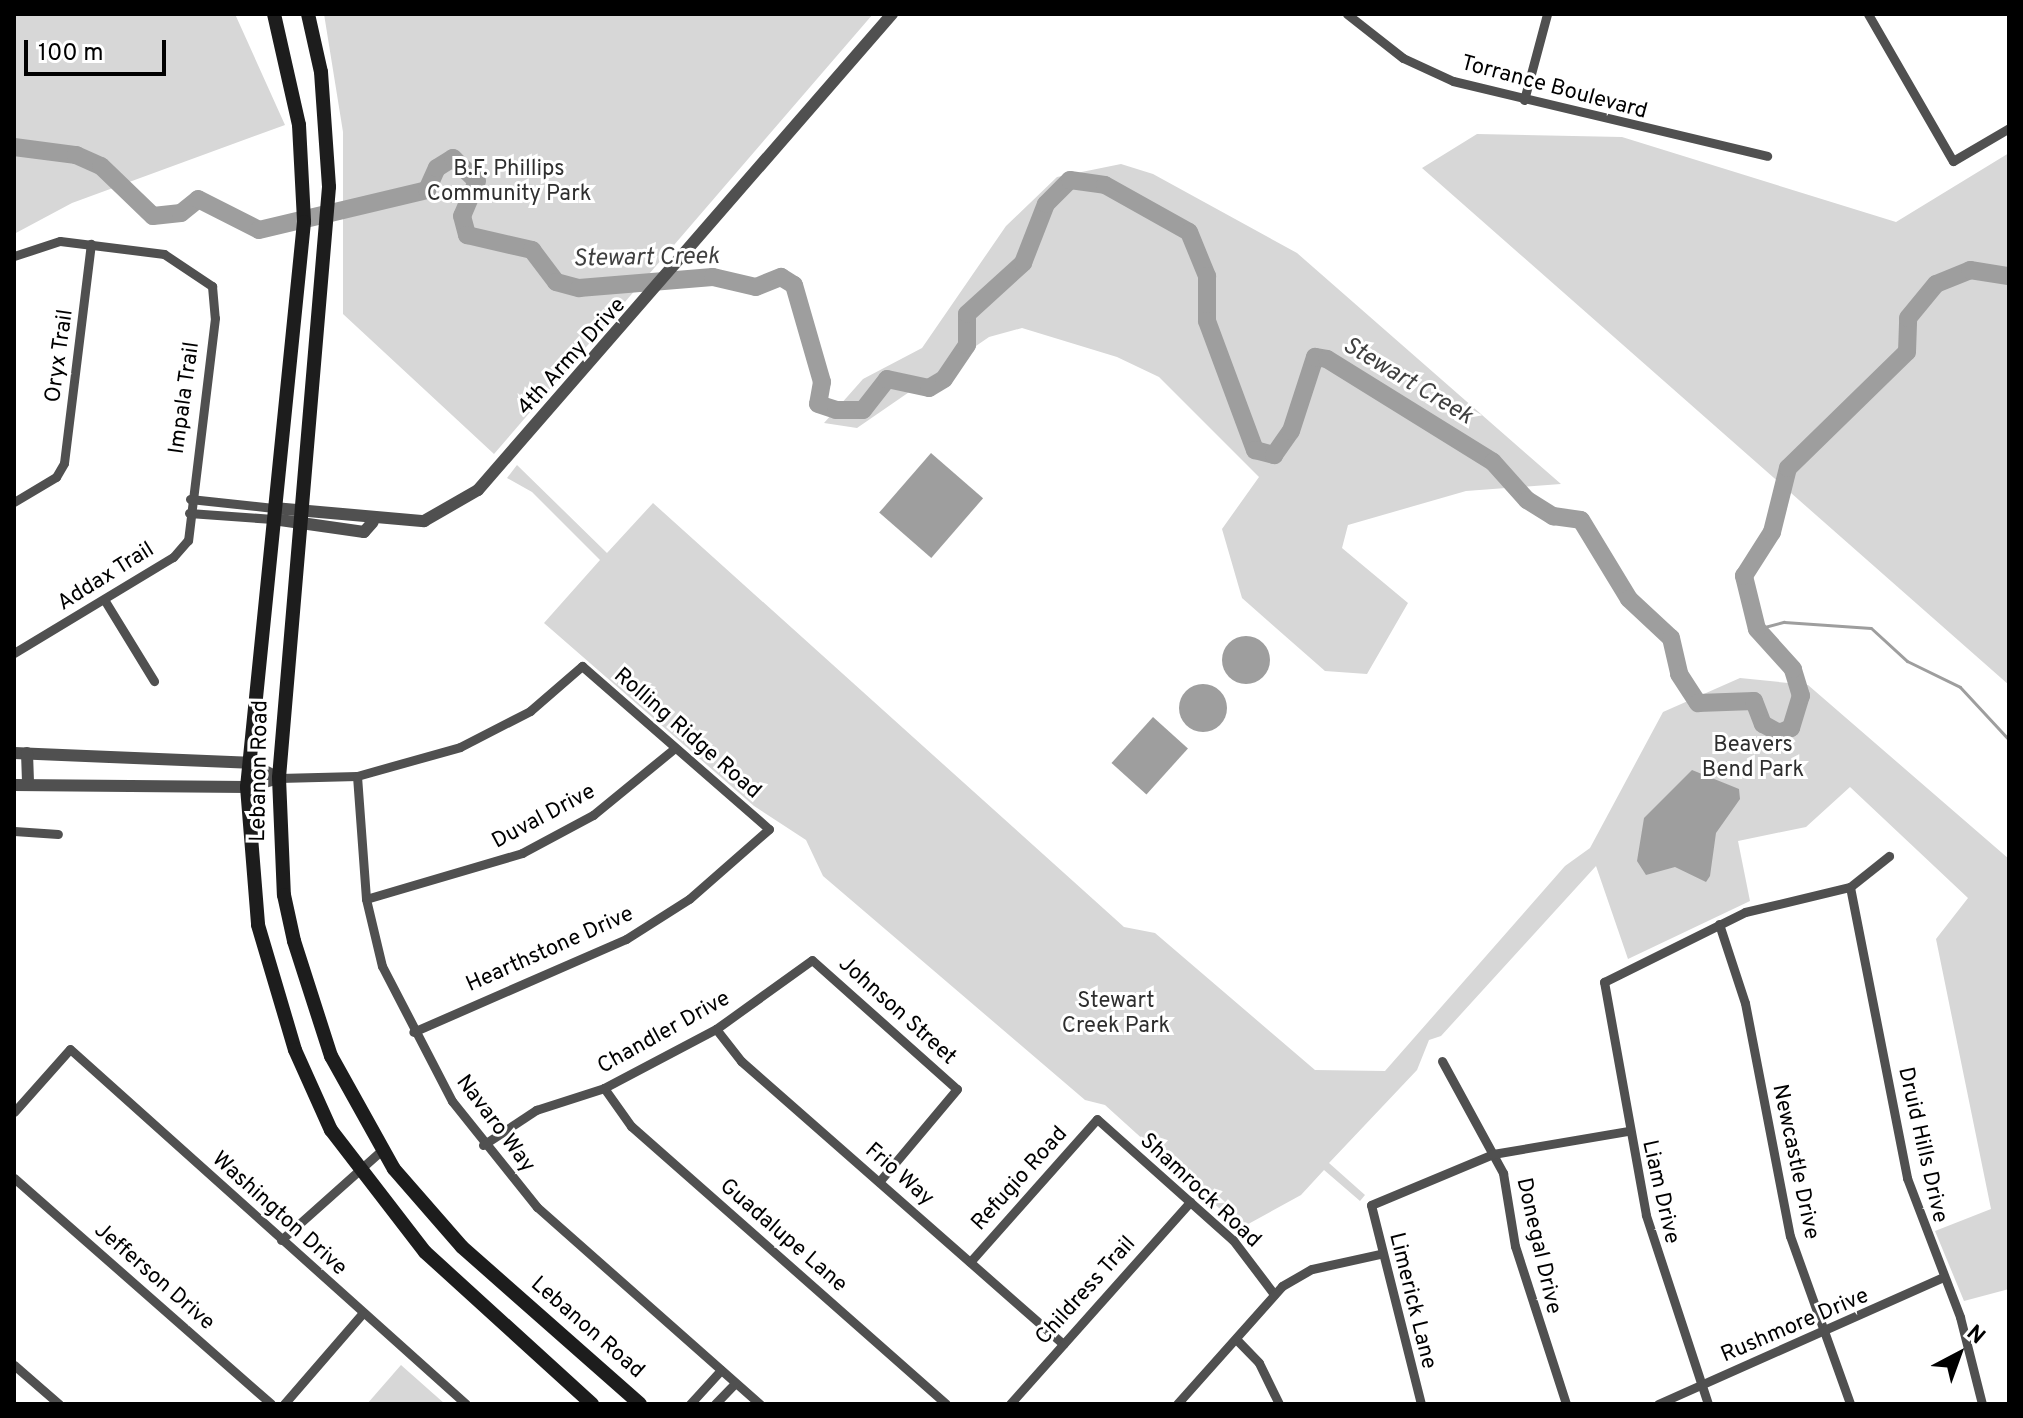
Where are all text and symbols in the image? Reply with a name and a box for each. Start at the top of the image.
scale bar [28,24,170,74]
text: 100 m [38,39,104,69]
street label: Torrance Boulevard [1458,50,1650,126]
park label: B.F. Phillips Community Park [427,156,591,208]
water label: Stewart Creek [573,243,719,275]
street label: 4th Army Drive [512,292,632,422]
street label: Oryx Trail [40,307,80,405]
water label: Stewart Creek [1337,332,1477,432]
street label: Impala Trail [164,340,206,456]
street label: Addax Trail [52,537,160,617]
street label: Rolling Ridge Road [608,663,766,805]
street label: Lebanon Road [246,700,274,842]
park label: Beavers Bend Park [1702,732,1804,784]
street label: Duval Drive [488,779,600,855]
street label: Hearthstone Drive [462,901,638,999]
street label: Johnson Street [833,951,961,1071]
street label: Chandler Drive [593,986,735,1080]
park label: Stewart Creek Park [1062,988,1170,1040]
street label: Druid Hills Drive [1891,1065,1953,1225]
street label: Navaro Way [450,1070,540,1178]
street label: Newcastle Drive [1766,1082,1824,1242]
street label: Refugio Road [966,1122,1074,1236]
street label: Shamrock Road [1134,1128,1266,1254]
street label: Frio Way [859,1138,939,1212]
street label: Liam Drive [1635,1138,1685,1246]
street label: Washington Drive [206,1146,352,1282]
street label: Guadalupe Lane [714,1173,852,1299]
street label: Donegal Drive [1509,1175,1567,1317]
street label: Jefferson Drive [88,1218,220,1336]
street label: Limerick Lane [1382,1230,1442,1372]
street label: Childress Trail [1030,1231,1142,1351]
street label: Lebanon Road [525,1271,649,1385]
street label: Rushmore Drive [1717,1283,1873,1369]
north arrow [1919,1314,1999,1394]
text: N [1960,1320,1990,1351]

